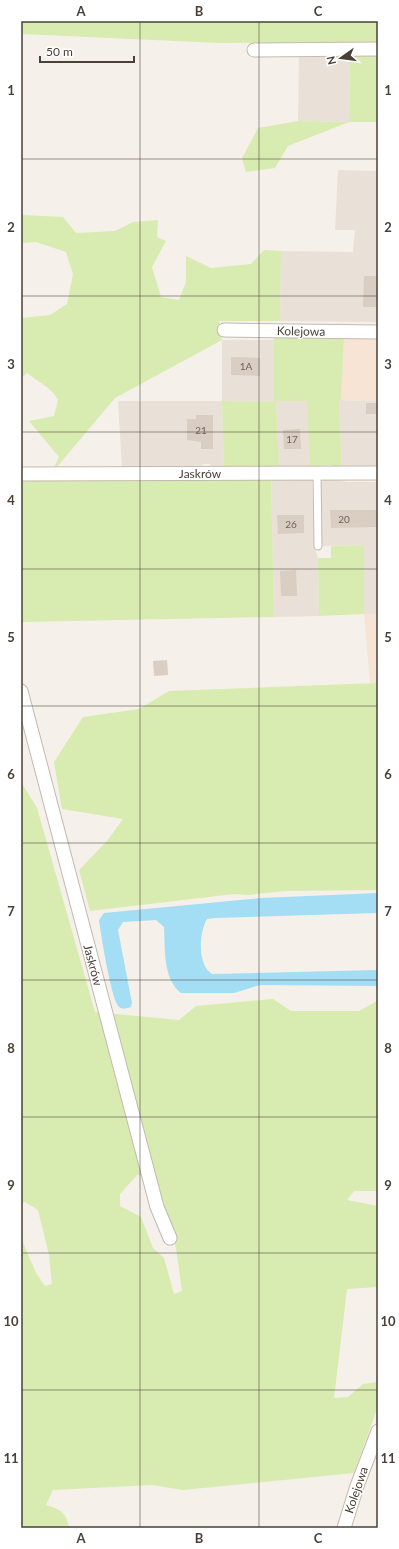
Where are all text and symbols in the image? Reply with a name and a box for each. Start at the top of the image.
text: A [75,3,86,19]
text: B [195,3,204,19]
text: C [314,3,323,19]
scale bar [40,38,134,64]
north arrow [321,38,361,78]
text: 50 m [46,44,73,59]
text: N [323,55,338,66]
text: 1 [7,82,15,98]
text: 1 [384,82,392,98]
text: 2 [7,219,15,235]
text: 2 [384,219,392,235]
street label: Kolejowa [277,323,325,339]
text: 3 [7,356,15,372]
text: 3 [384,356,392,372]
house number: 1A [240,360,253,372]
house number: 21 [195,424,207,436]
house number: 17 [286,433,298,445]
street label: Jaskrów [179,466,222,481]
text: 4 [7,492,15,508]
text: 4 [384,492,392,508]
house number: 20 [338,513,350,525]
house number: 26 [285,518,297,530]
text: 5 [7,629,15,645]
text: 5 [384,629,392,645]
text: 6 [7,766,15,782]
text: 6 [384,766,392,782]
text: 7 [7,903,15,919]
text: 7 [384,903,392,919]
street label: Jaskrów [80,943,106,988]
text: 8 [7,1040,15,1056]
text: 8 [384,1040,392,1056]
text: 9 [7,1177,15,1193]
text: 9 [384,1177,392,1193]
text: 10 [3,1313,19,1329]
text: 10 [380,1313,396,1329]
text: 11 [3,1450,19,1466]
text: 11 [380,1450,396,1466]
street label: Kolejowa [341,1465,371,1515]
text: A [75,1530,86,1546]
text: B [195,1530,204,1546]
text: C [314,1530,323,1546]

